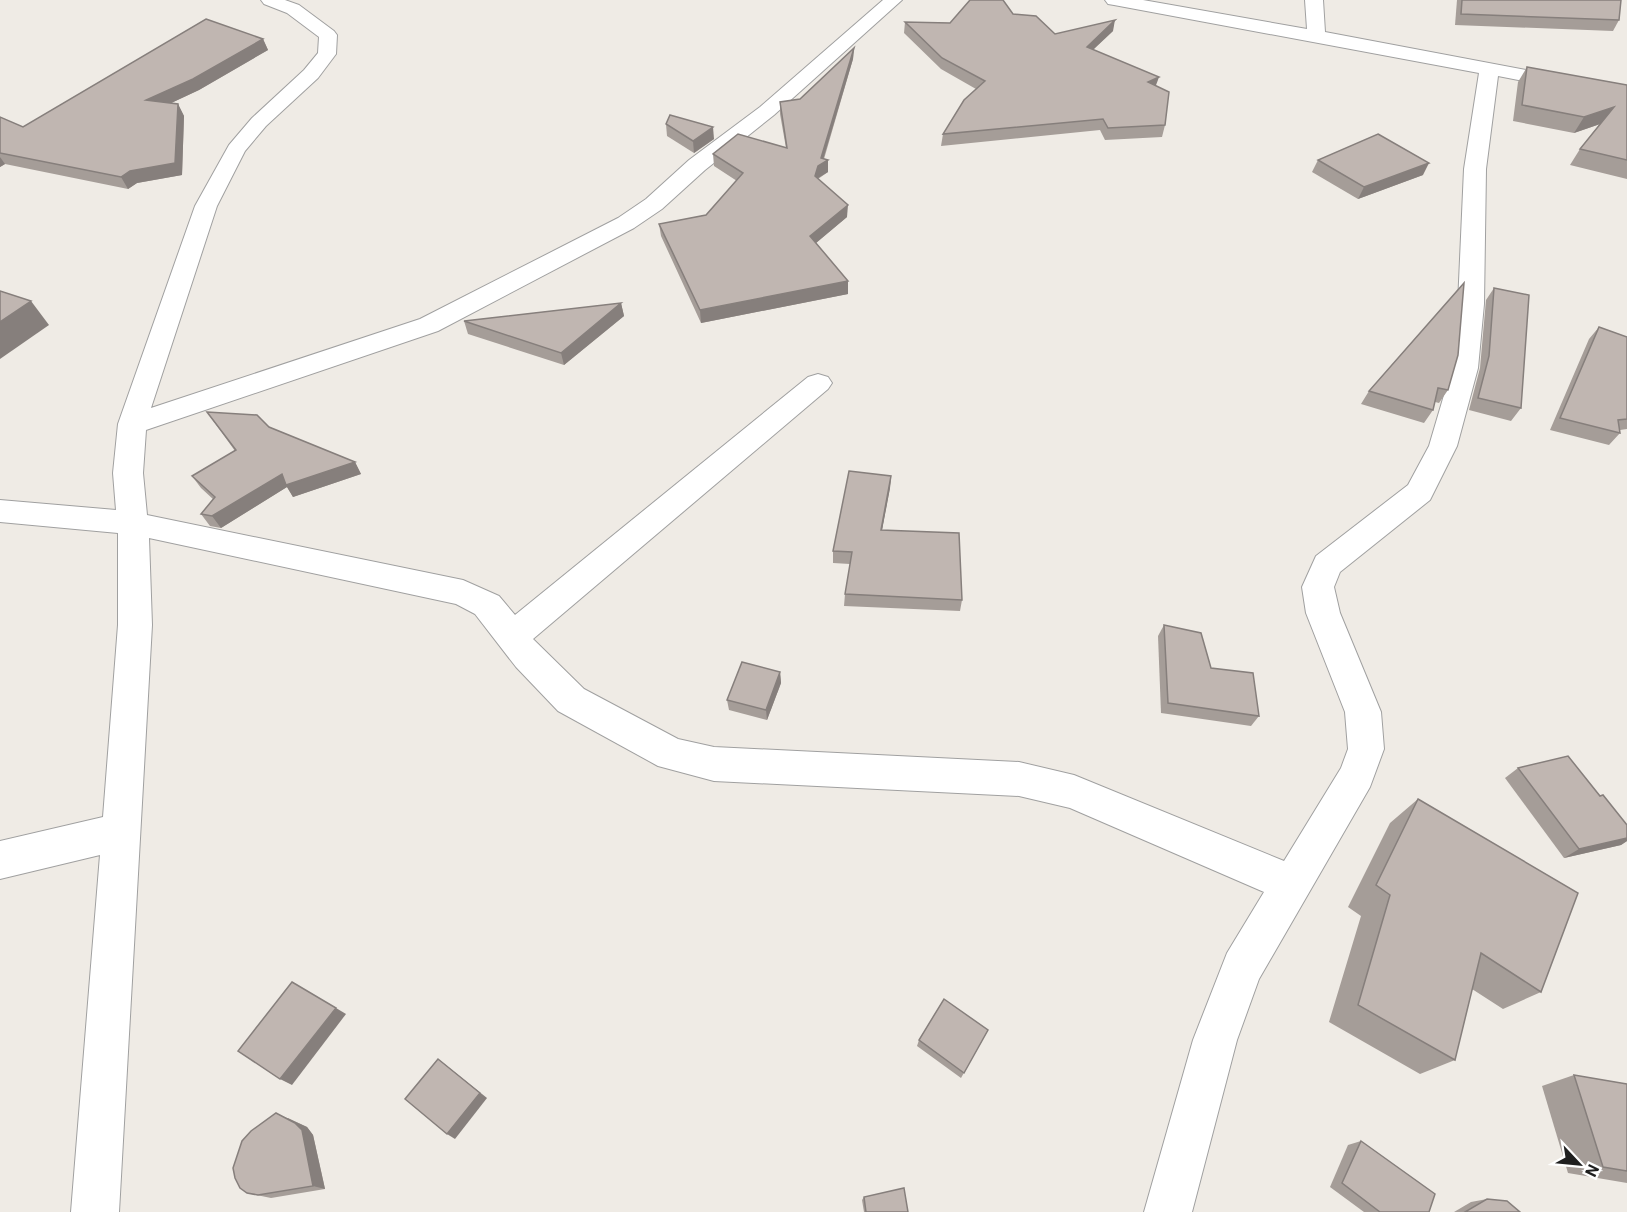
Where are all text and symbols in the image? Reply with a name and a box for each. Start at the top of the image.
north arrow [1549,1134,1609,1194]
text: N [1581,1161,1603,1180]

